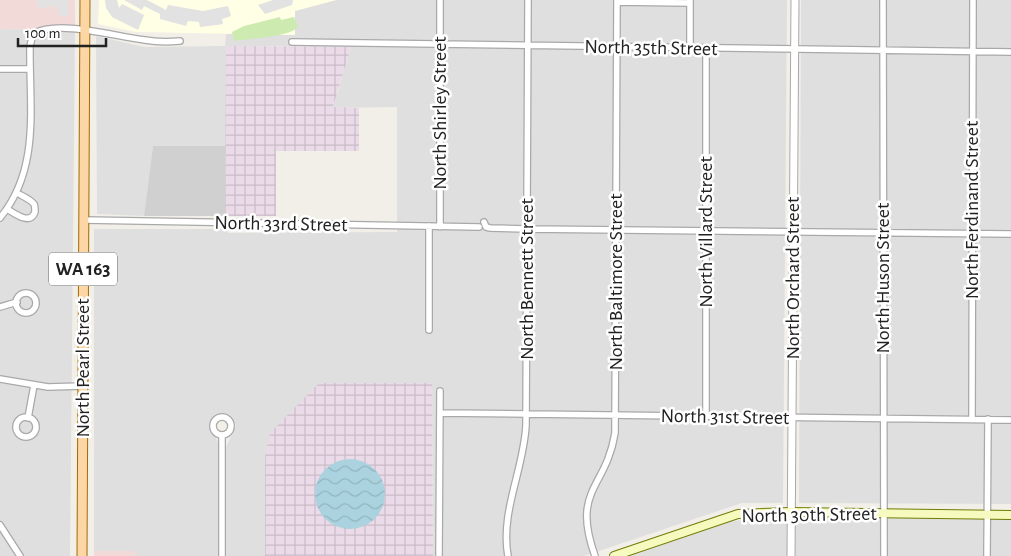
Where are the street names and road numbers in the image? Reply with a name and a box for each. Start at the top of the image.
street label: North Shirley Street [430,36,450,190]
street label: North 35th Street [584,37,718,59]
street label: North Ferdinand Street [962,120,982,299]
street label: North Villard Street [696,156,716,308]
street label: North Baltimore Street [606,193,626,371]
street label: North Orchard Street [783,196,803,359]
street label: North Bennett Street [517,197,537,360]
street label: North Huson Street [873,202,893,353]
street label: North 33rd Street [214,213,348,235]
road number: WA 163 [49,252,117,286]
street label: North Pearl Street [73,298,93,438]
street label: North 31st Street [660,406,790,428]
street label: North 30th Street [741,504,877,526]

